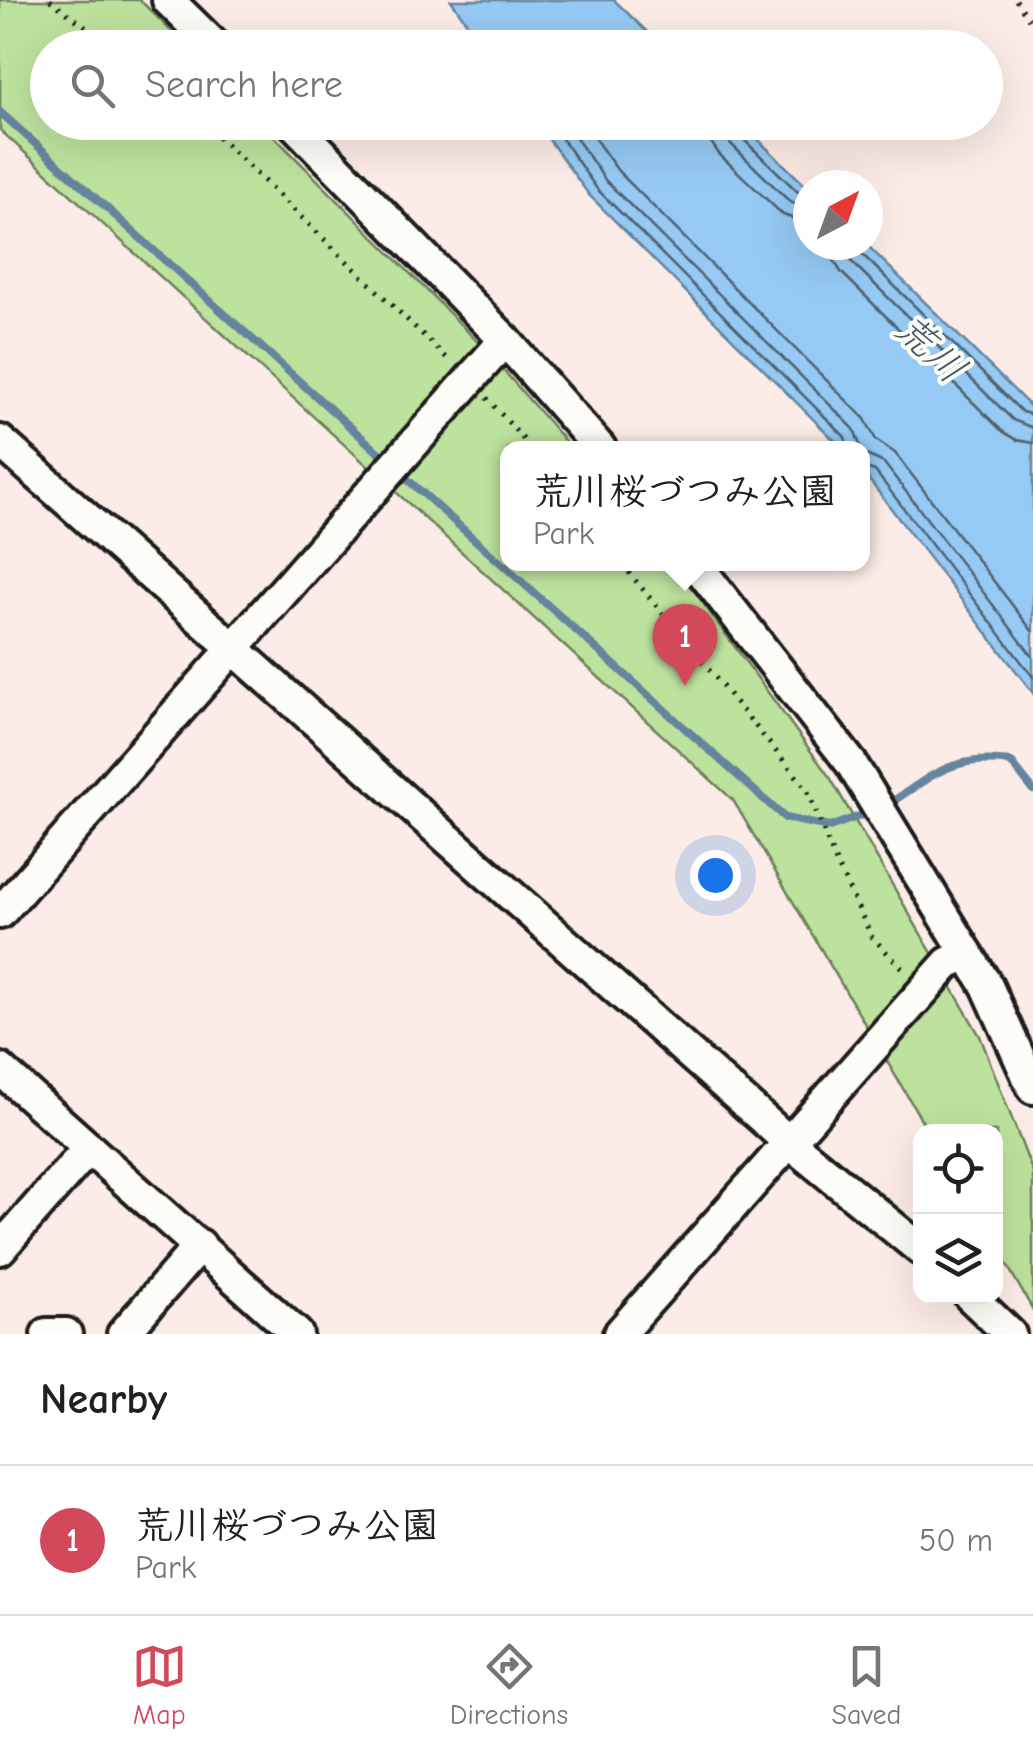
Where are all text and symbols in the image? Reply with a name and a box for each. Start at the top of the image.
search box [30,30,1003,140]
icon: search [65,58,120,113]
text: Search here [145,63,343,107]
north arrow [793,170,883,260]
water label: 荒川 [885,305,975,393]
popup [500,441,870,571]
text: 荒川桜づつみ公園 [533,470,837,514]
text: Park [533,515,594,552]
pin: 1 [652,604,718,686]
your location [690,850,741,901]
map controls [913,1124,1003,1304]
button: locate [913,1124,1003,1214]
button: layers [913,1214,1003,1304]
text: Nearby [40,1375,167,1424]
text: 荒川桜づつみ公園 [135,1504,439,1548]
text: 1 [66,1522,79,1559]
text: 50 m [919,1522,993,1559]
text: Park [135,1549,196,1586]
tab: Map [132,1639,187,1731]
tab: Directions [450,1639,568,1731]
tab: Saved [831,1639,901,1731]

